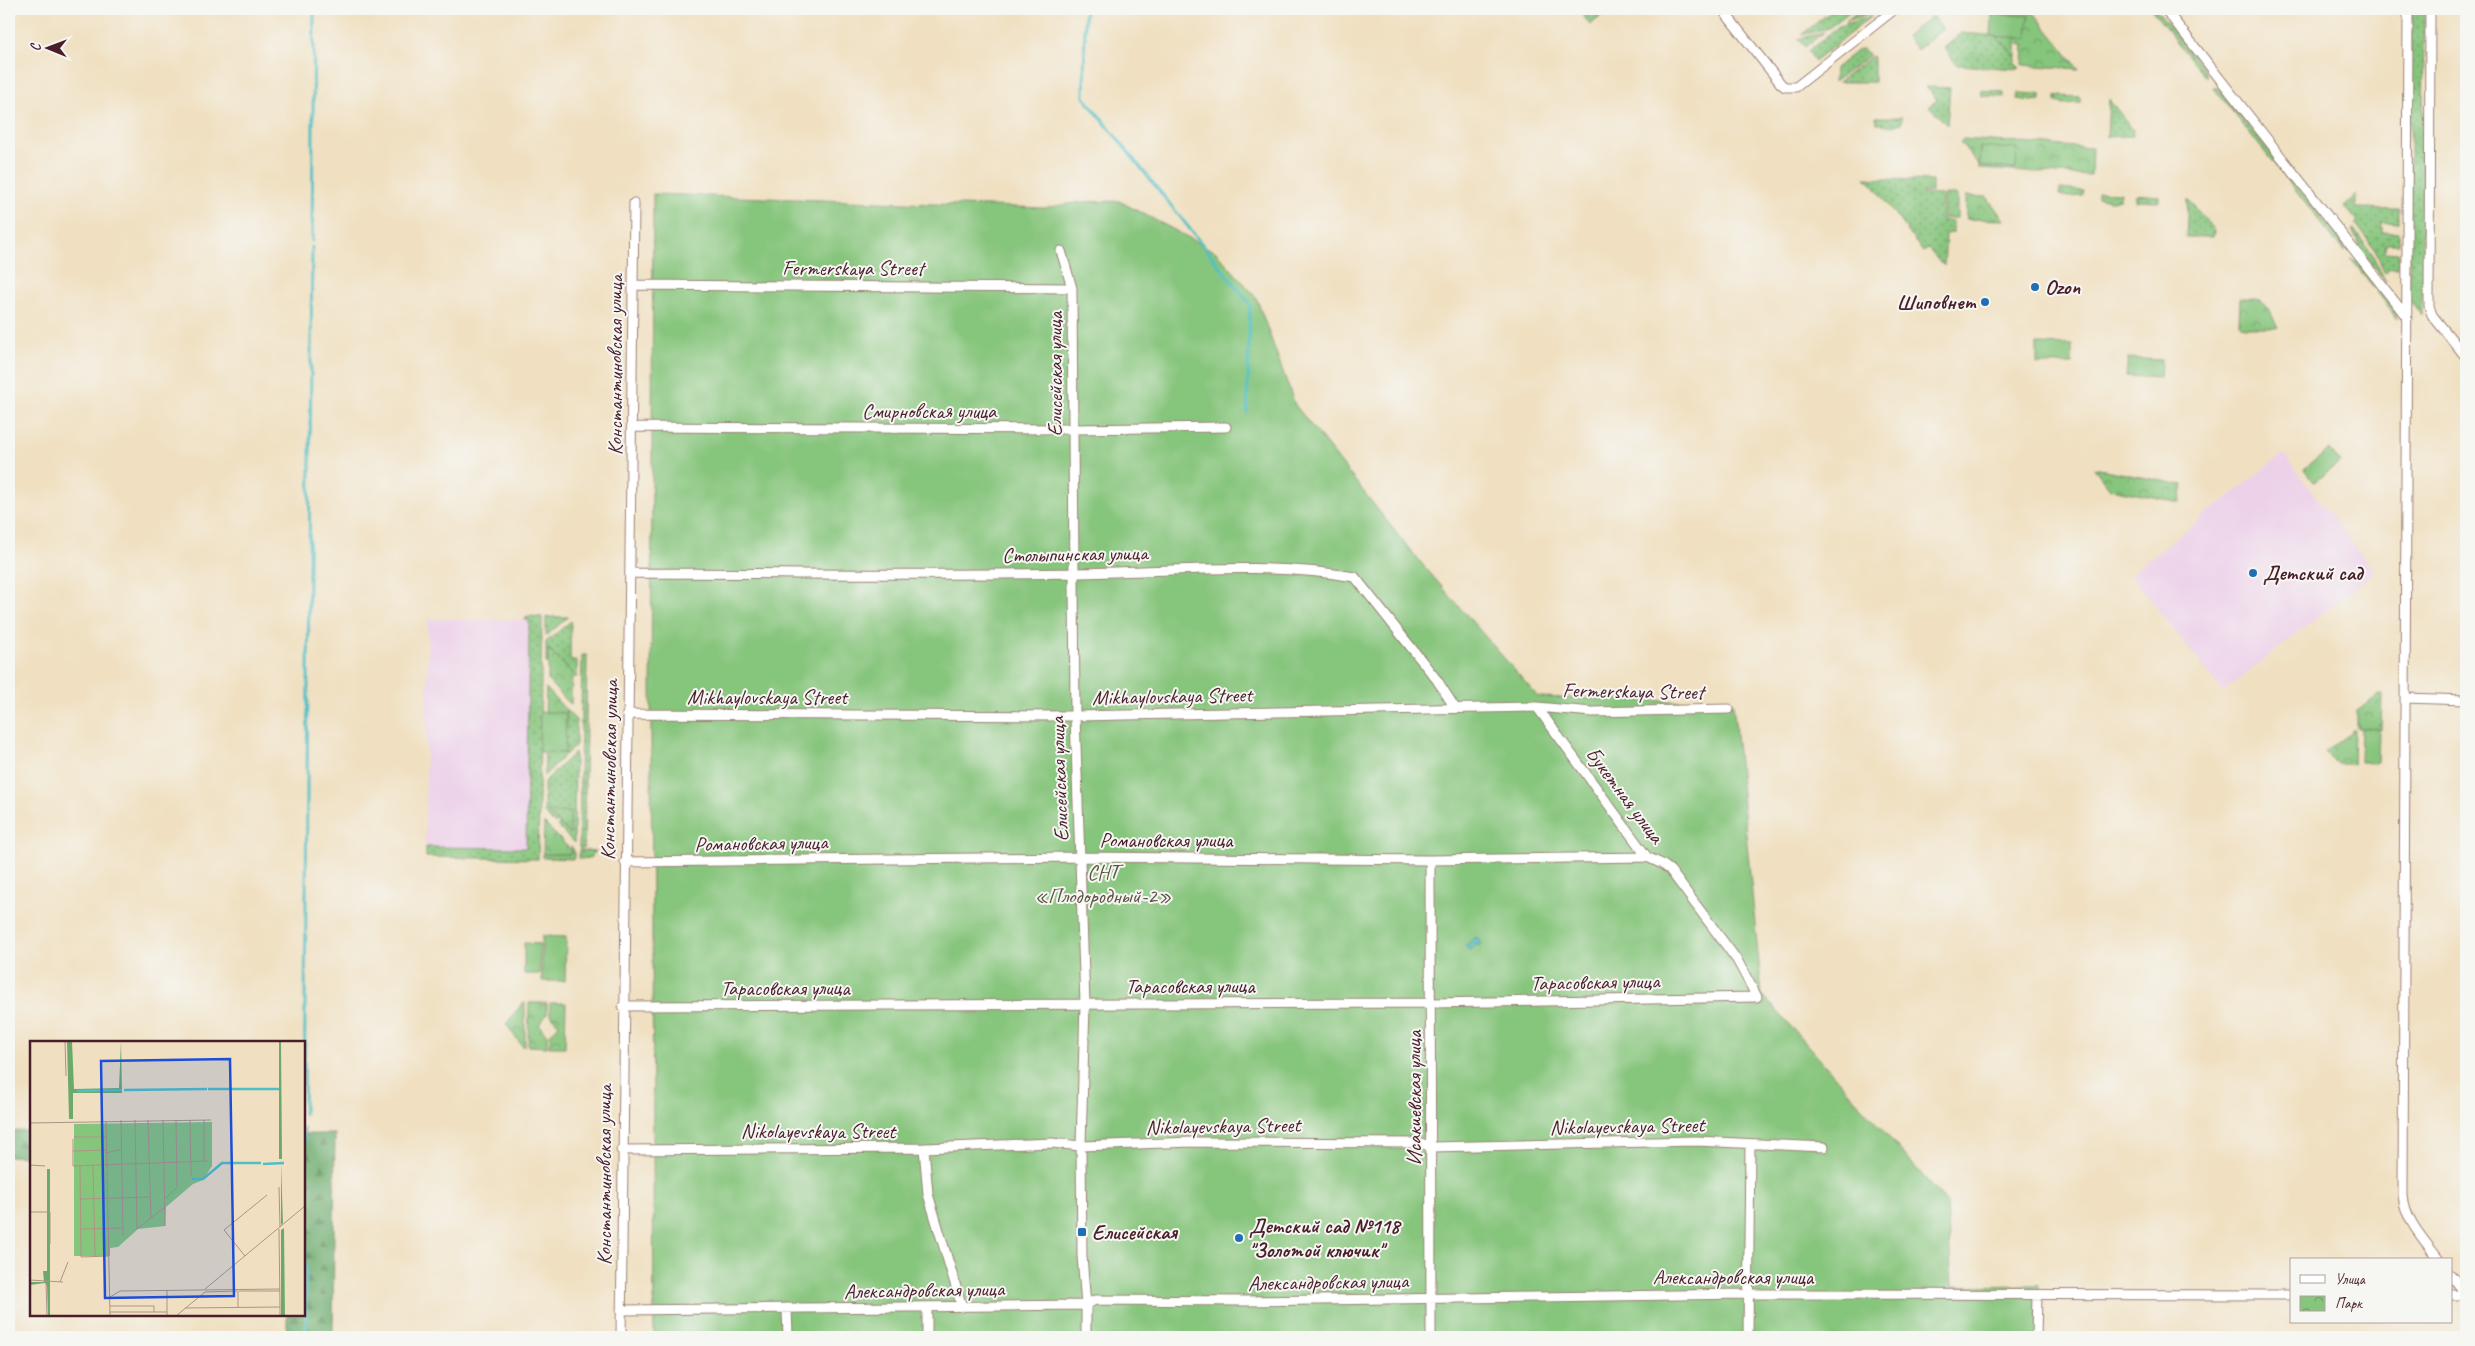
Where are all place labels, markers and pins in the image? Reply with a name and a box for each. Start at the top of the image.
place label: Ozon [2045,274,2080,300]
marker: Ozon [2029,281,2041,293]
place label: Шиповнет [1896,289,1977,315]
marker: Шиповнет [1979,296,1991,308]
place label: Детский сад [2263,560,2365,586]
marker: Детский сад [2247,567,2259,579]
place label: Детский сад №118 "Золотой ключик" [1249,1213,1402,1263]
place label: Елисейская [1092,1219,1178,1245]
marker: Елисейская [1076,1226,1088,1238]
marker: Детский сад №118 "Золотой ключик" [1233,1232,1245,1244]

